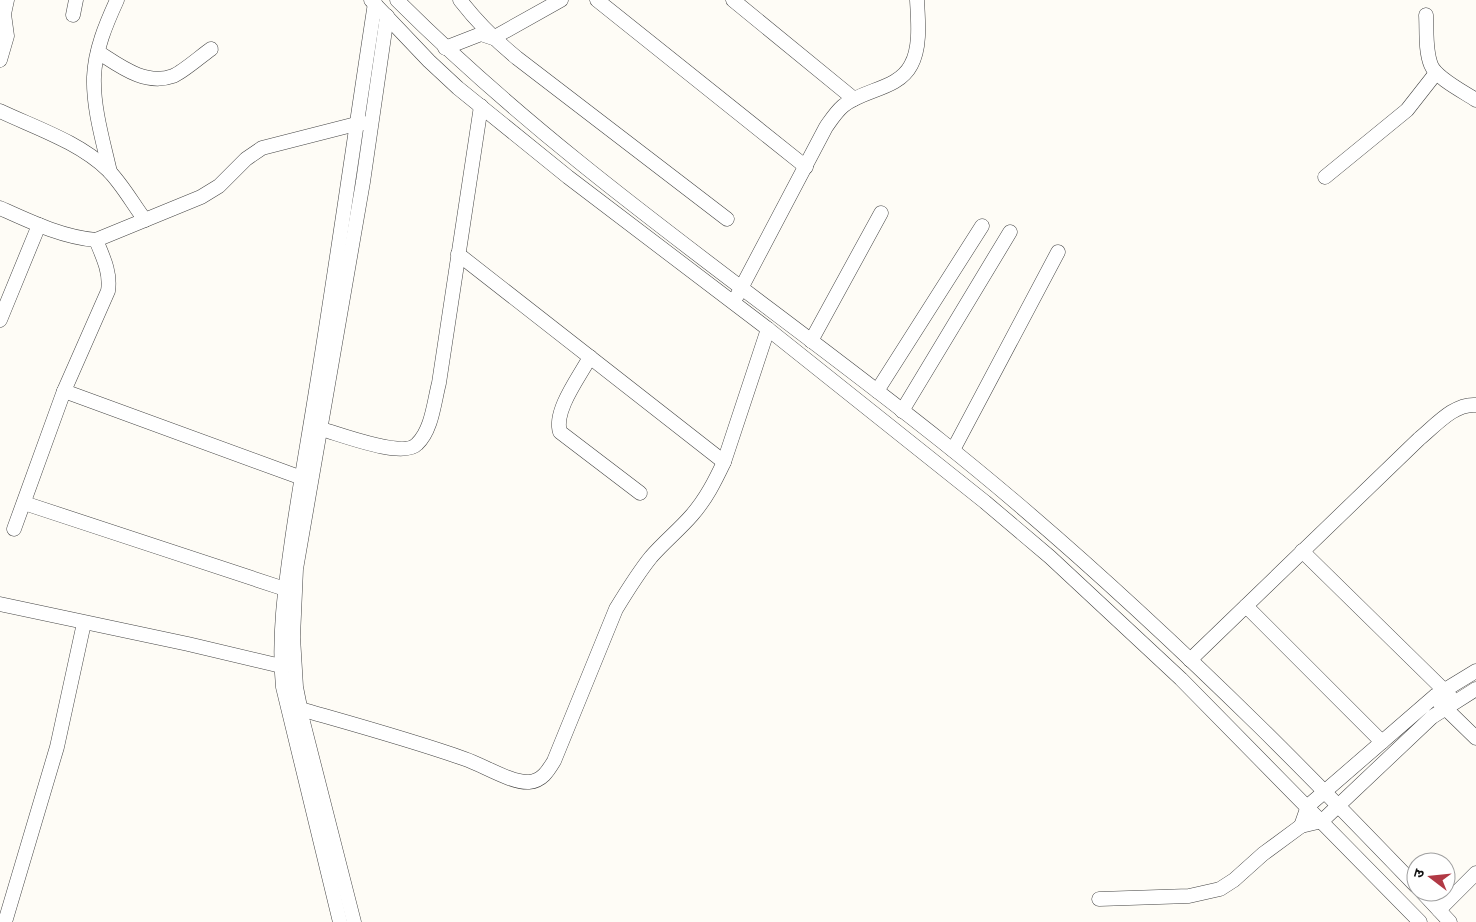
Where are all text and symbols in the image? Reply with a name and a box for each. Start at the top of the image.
north arrow [1406,852,1456,902]
text: उ [1410,867,1429,880]

